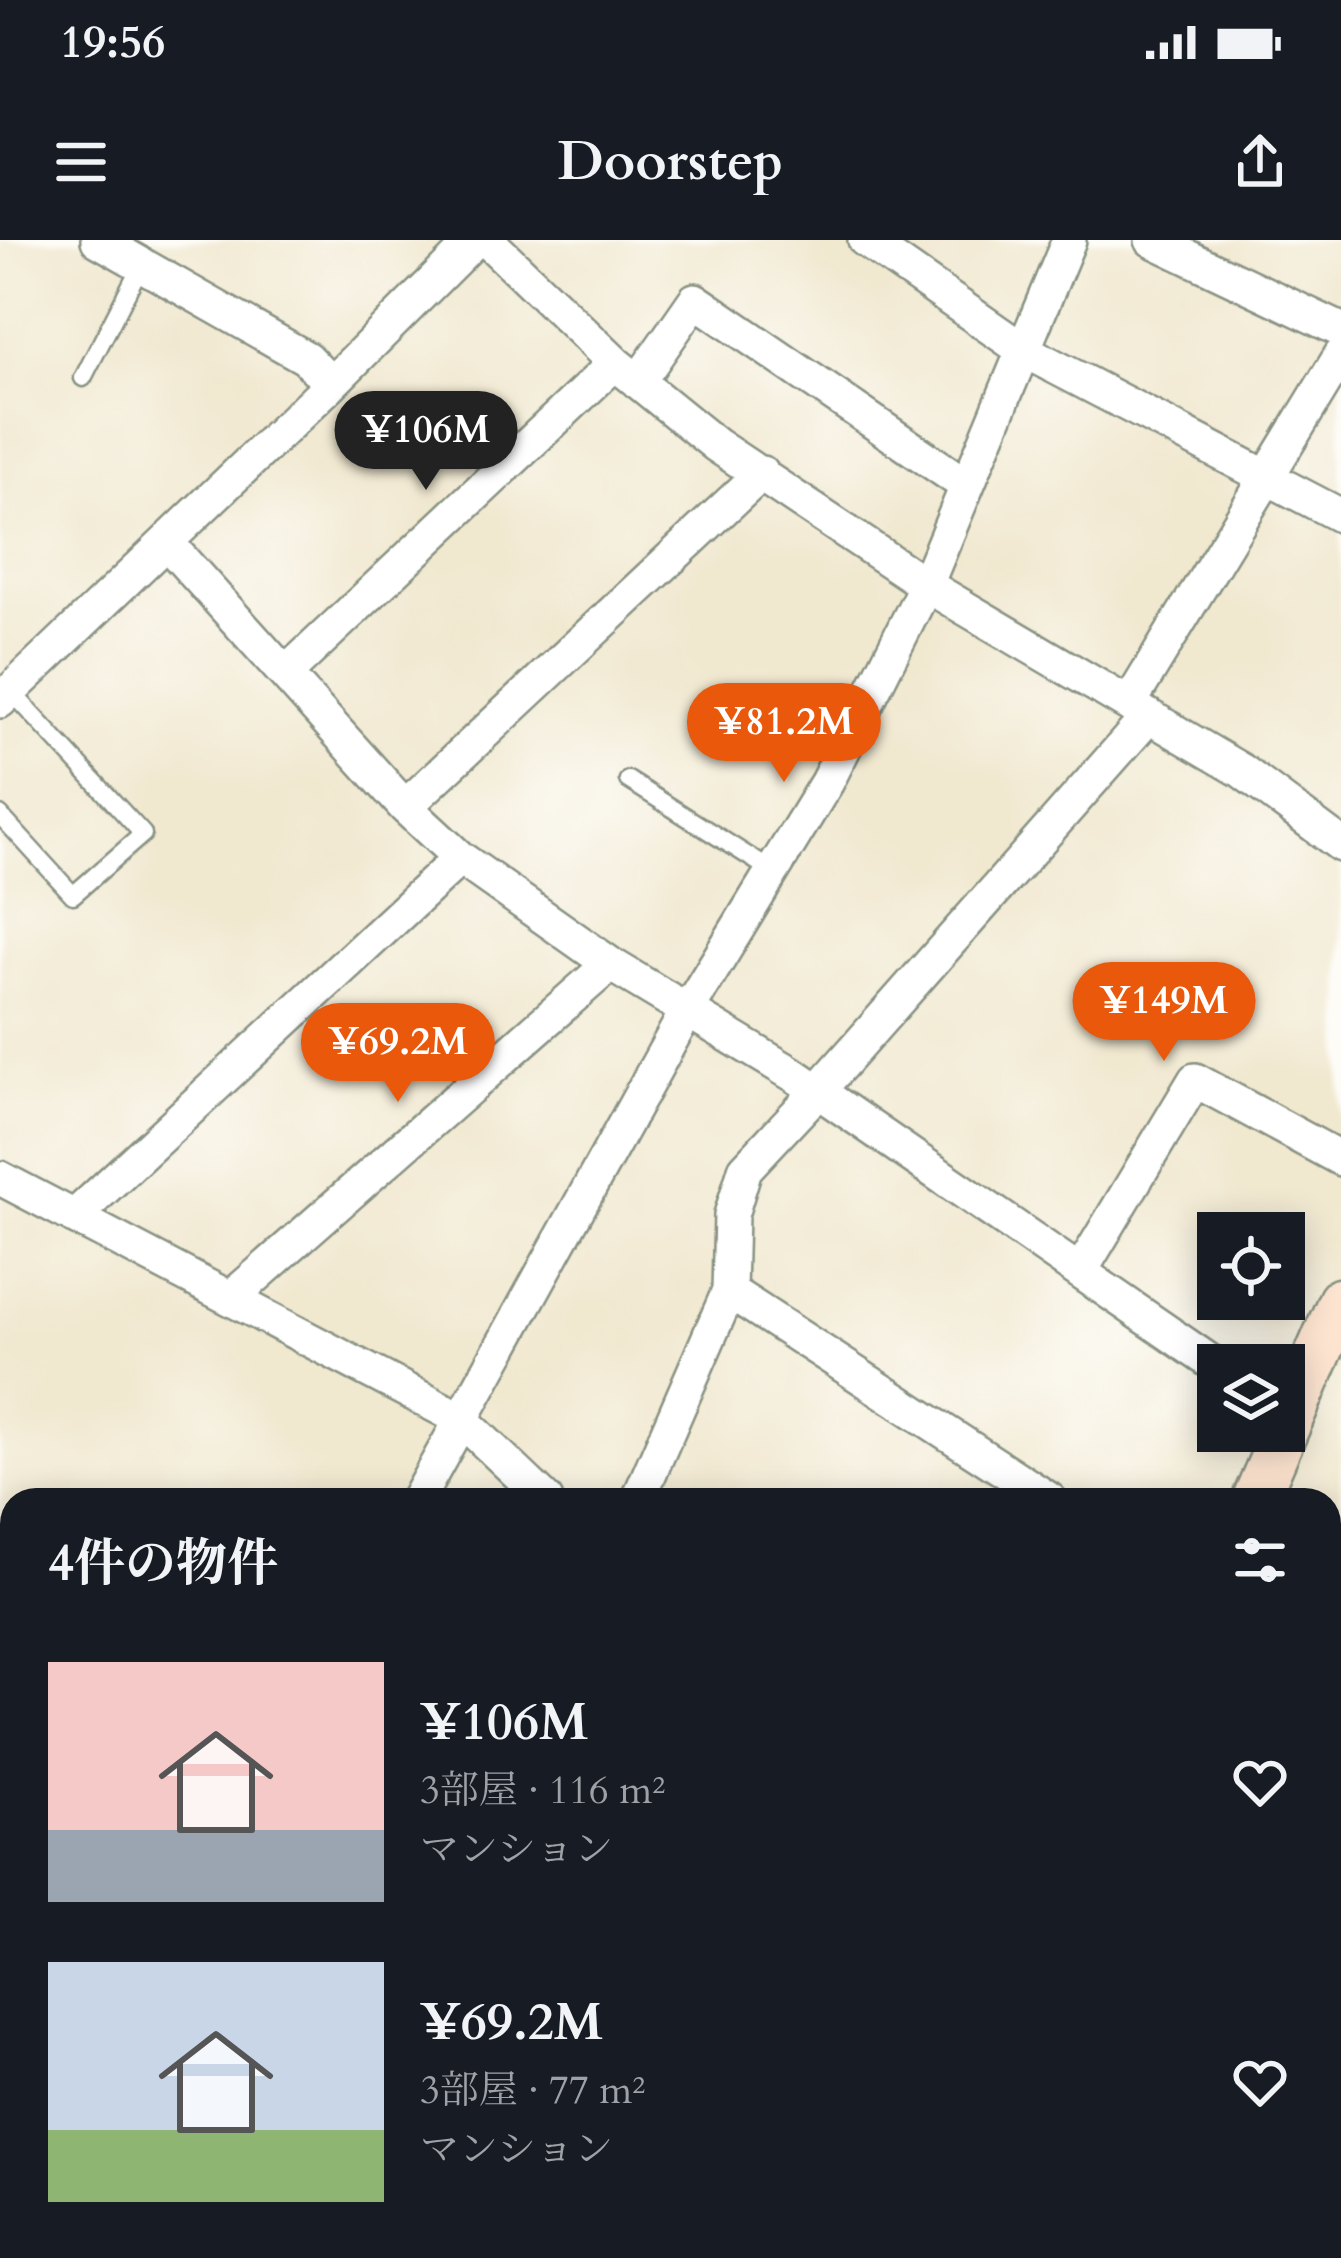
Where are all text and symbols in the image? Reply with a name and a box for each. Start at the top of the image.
text: 19:56 [60,12,165,73]
text: Doorstep [558,126,783,199]
icon: menu [48,129,114,195]
icon: share [1227,129,1293,195]
pin: ¥106M [342,391,510,493]
text: ¥106M [362,403,490,456]
pin: ¥81.2M [686,683,882,785]
text: ¥81.2M [714,695,854,748]
pin: ¥149M [1080,962,1248,1064]
text: ¥149M [1100,974,1228,1027]
pin: ¥69.2M [300,1003,496,1105]
text: ¥69.2M [328,1015,468,1068]
map controls [1197,1212,1305,1452]
button: locate [1197,1212,1305,1320]
button: layers [1197,1344,1305,1452]
icon: filters [1227,1527,1293,1593]
text: 4件の物件 [48,1529,278,1599]
text: ¥106M [420,1688,589,1758]
icon: home [144,1710,288,1854]
icon: heart [1227,1749,1293,1815]
text: 3部屋 · 116 m² [420,1764,665,1817]
text: マンション [420,1823,613,1876]
text: ¥69.2M [420,1988,603,2058]
icon: home [144,2010,288,2154]
icon: heart [1227,2049,1293,2115]
text: 3部屋 · 77 m² [420,2064,645,2117]
text: マンション [420,2123,613,2176]

